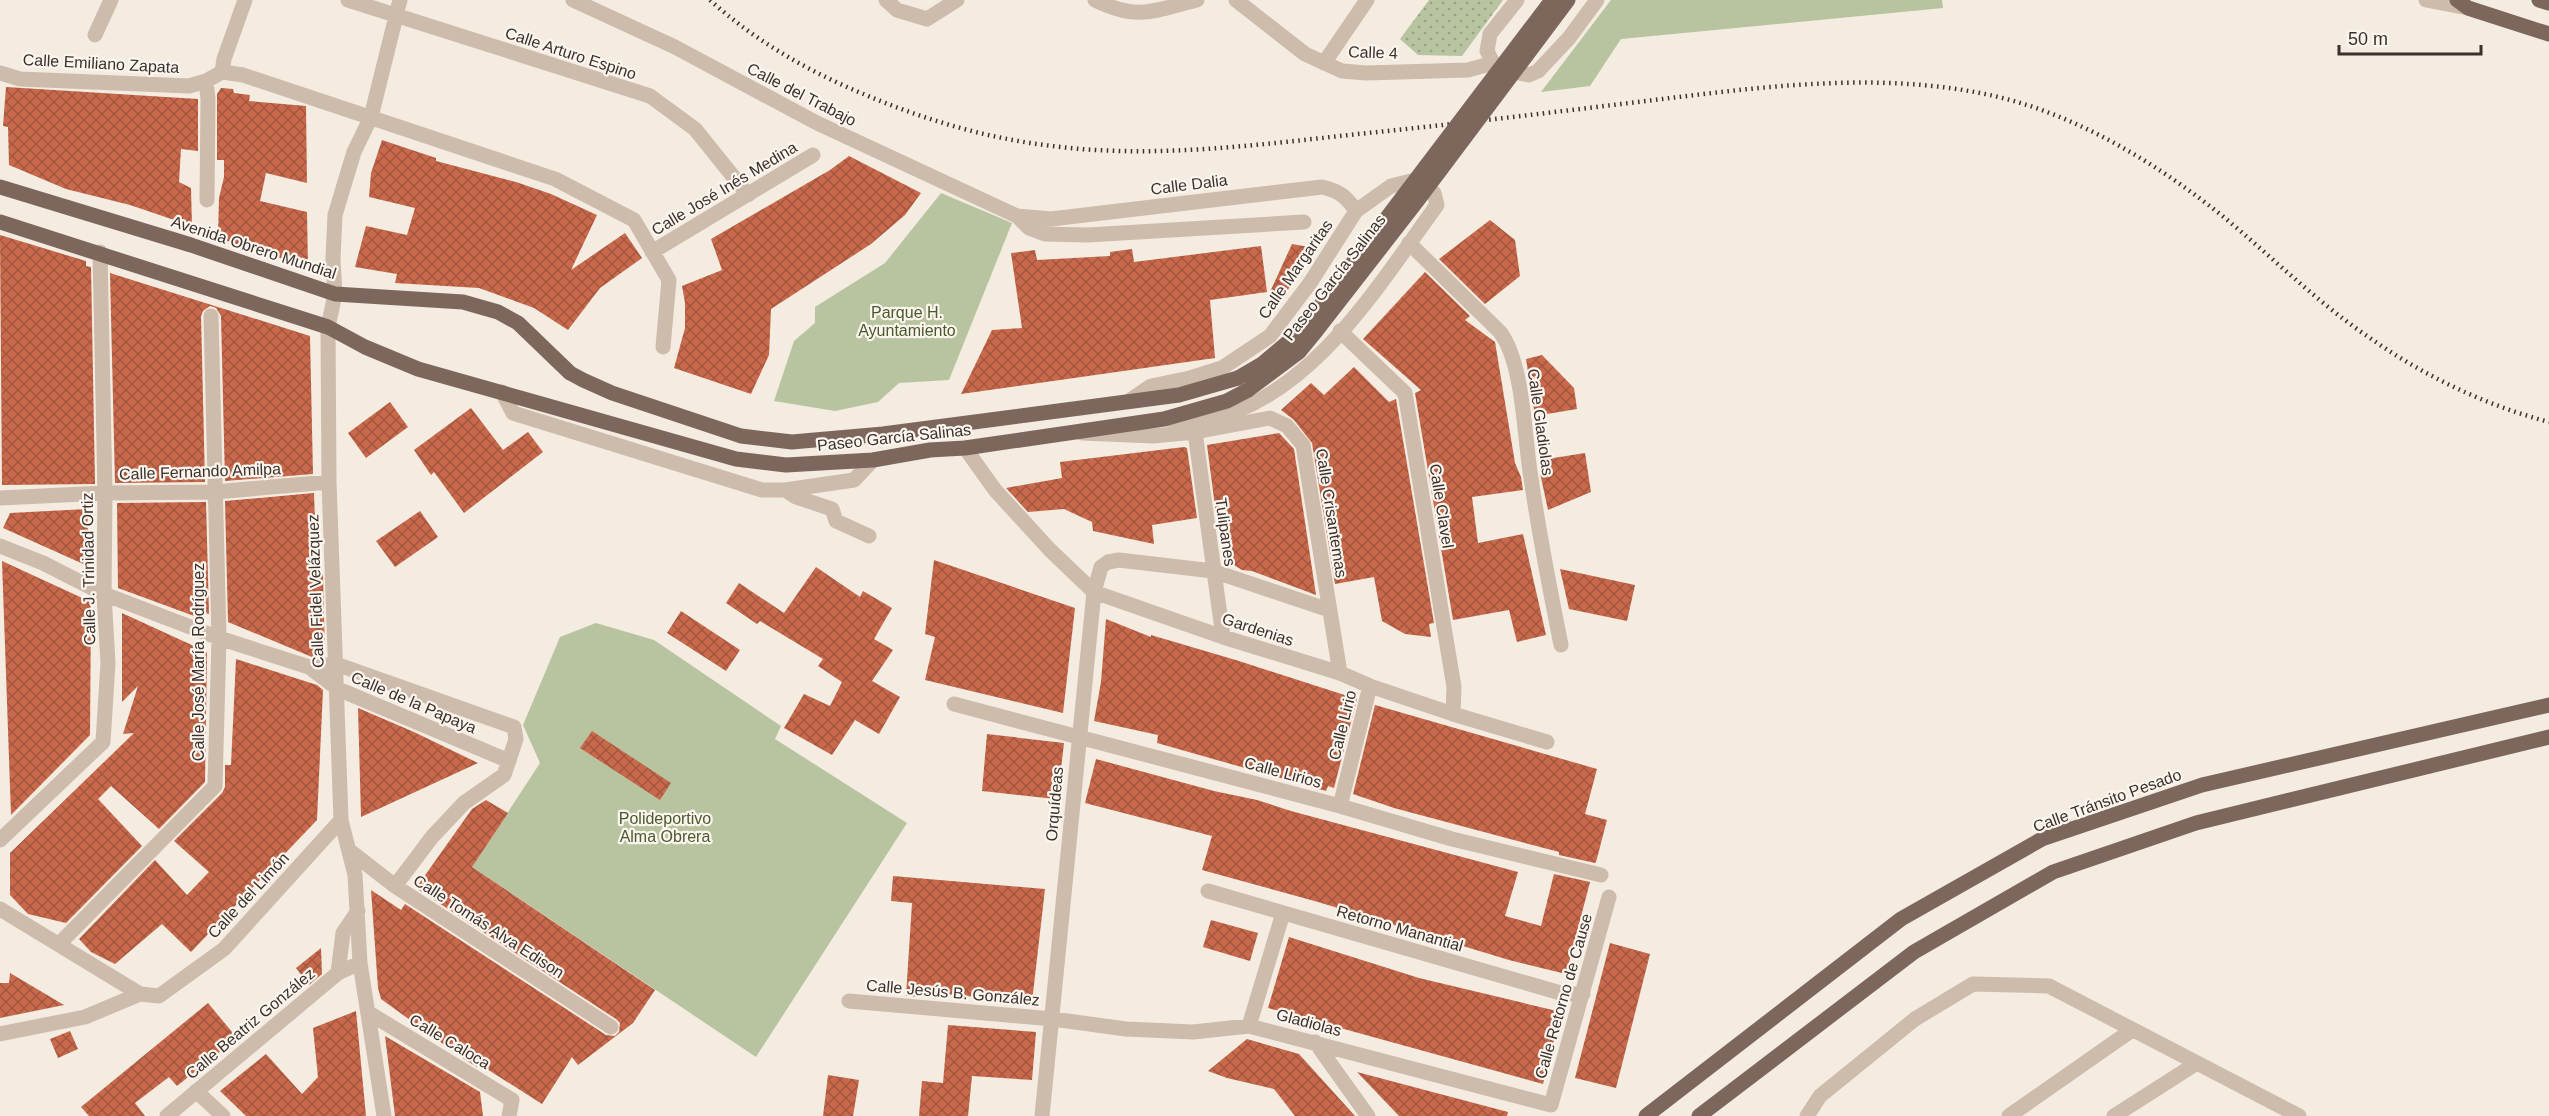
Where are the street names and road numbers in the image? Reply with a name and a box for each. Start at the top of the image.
street label: Calle Arturo Espino [503,24,639,83]
street label: Calle 4 [1348,43,1398,62]
street label: Calle Emiliano Zapata [22,51,180,76]
street label: Calle del Trabajo [744,60,859,129]
street label: Calle José Inés Medina [649,138,800,239]
street label: Calle Dalia [1150,171,1229,198]
street label: Paseo García Salinas [1280,211,1389,344]
street label: Avenida Obrero Mundial [169,213,338,282]
street label: Calle Margaritas [1255,217,1336,322]
street label: Calle Gladiolas [1525,368,1556,477]
street label: Paseo García Salinas [816,421,972,454]
street label: Calle Crisantemas [1313,447,1350,579]
street label: Calle Fernando Amilpa [119,460,281,483]
street label: Calle Clavel [1426,463,1457,550]
street label: Calle J. Trinidad Ortiz [79,492,98,646]
street label: Tulipanes [1212,497,1239,567]
street label: Calle Fidel Velázquez [304,514,327,668]
street label: Calle José María Rodríguez [190,563,207,761]
street label: Gardenias [1220,610,1296,649]
street label: Calle de la Papaya [349,668,479,737]
street label: Calle Lirio [1326,688,1359,762]
street label: Calle Lirios [1242,754,1323,791]
street label: Orquídeas [1043,766,1066,842]
street label: Calle Tránsito Pesado [2031,766,2184,835]
street label: Calle del Limón [205,849,292,941]
street label: Calle Tomás Alva Edison [410,871,567,981]
street label: Retorno Manantial [1335,902,1465,955]
street label: Calle Retorno de Cause [1532,912,1595,1081]
street label: Calle Beatriz González [183,965,318,1082]
street label: Calle Jesús B. González [865,976,1041,1009]
street label: Gladiolas [1274,1006,1343,1039]
street label: Calle Caloca [406,1011,493,1072]

